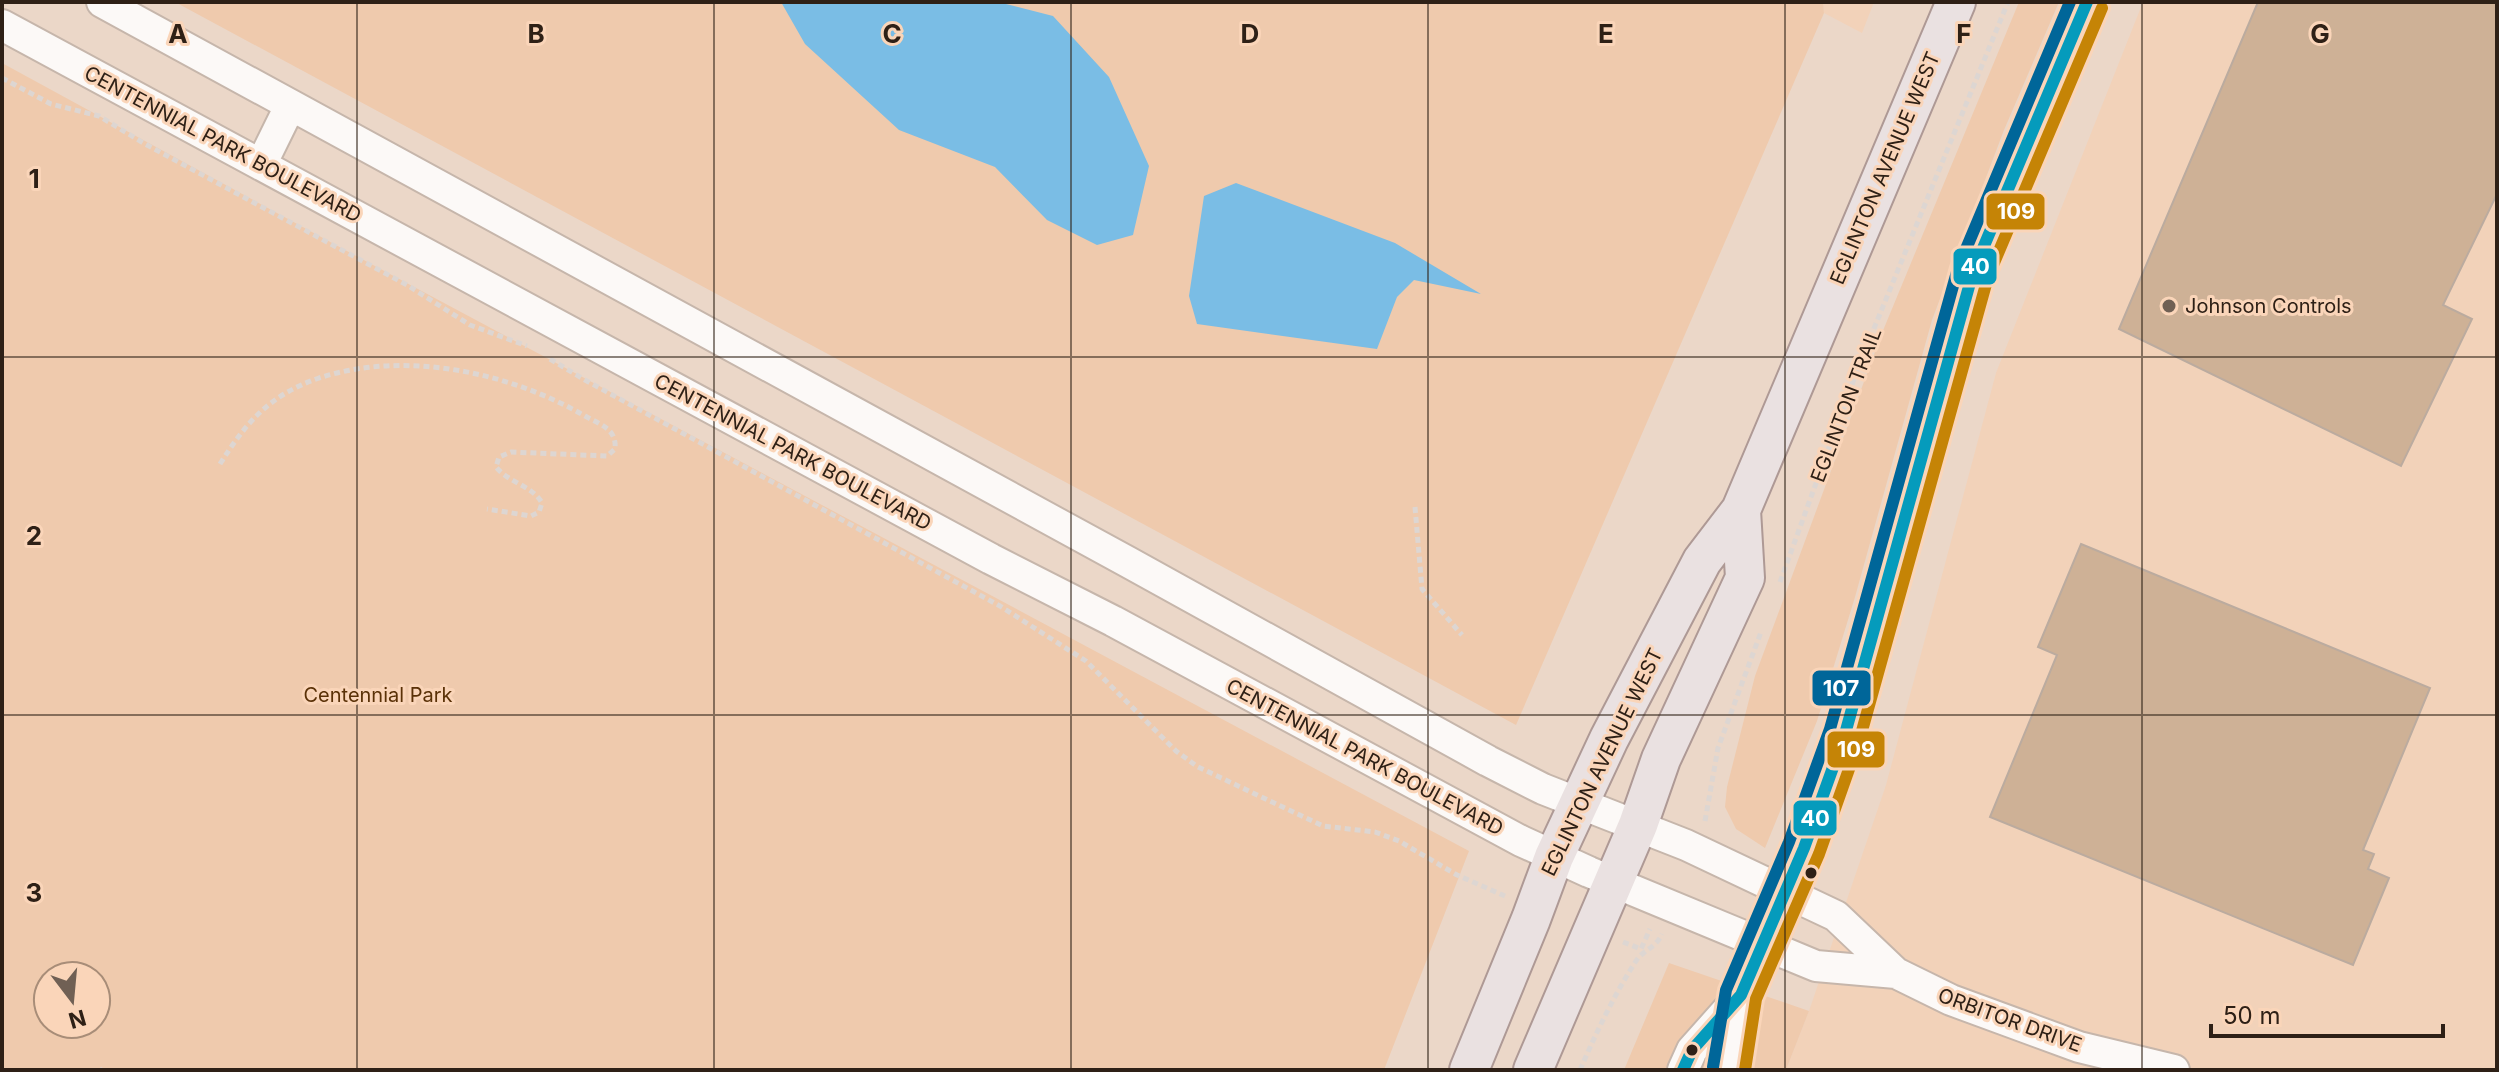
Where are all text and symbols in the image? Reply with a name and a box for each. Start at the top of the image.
text: A [168,18,188,49]
text: B [527,18,545,49]
text: C [882,18,902,49]
text: D [1241,18,1259,49]
text: E [1598,18,1614,49]
text: F [1956,18,1972,49]
text: G [2310,18,2330,49]
street label: EGLINTON AVENUE WEST [1825,48,1945,288]
street label: CENTENNIAL PARK BOULEVARD [80,61,366,227]
text: 1 [28,163,40,194]
line badge: 109 [1985,192,2046,231]
text: 109 [1997,198,2035,224]
line badge: 40 [1952,247,1998,286]
text: 40 [1960,253,1990,279]
place label: Johnson Controls [2185,294,2352,318]
marker: Johnson Controls [2160,297,2178,315]
street label: EGLINTON TRAIL [1806,324,1886,486]
street label: CENTENNIAL PARK BOULEVARD [650,369,936,535]
text: 2 [26,520,42,551]
street label: EGLINTON AVENUE WEST [1536,644,1668,880]
line badge: 107 [1811,669,1872,707]
street label: CENTENNIAL PARK BOULEVARD [1222,674,1508,840]
text: 107 [1823,675,1859,701]
park label: Centennial Park [303,683,453,707]
line badge: 109 [1826,730,1886,769]
text: 109 [1837,736,1875,762]
line badge: 40 [1792,799,1838,837]
text: 40 [1800,805,1830,831]
unlabelled marker [1803,865,1819,881]
text: 3 [26,877,42,908]
north arrow [32,960,112,1040]
street label: ORBITOR DRIVE [1935,983,2085,1057]
scale bar [2211,988,2443,1038]
text: 50 m [2223,1001,2281,1030]
text: N [66,1004,89,1034]
unlabelled marker [1684,1042,1700,1058]

